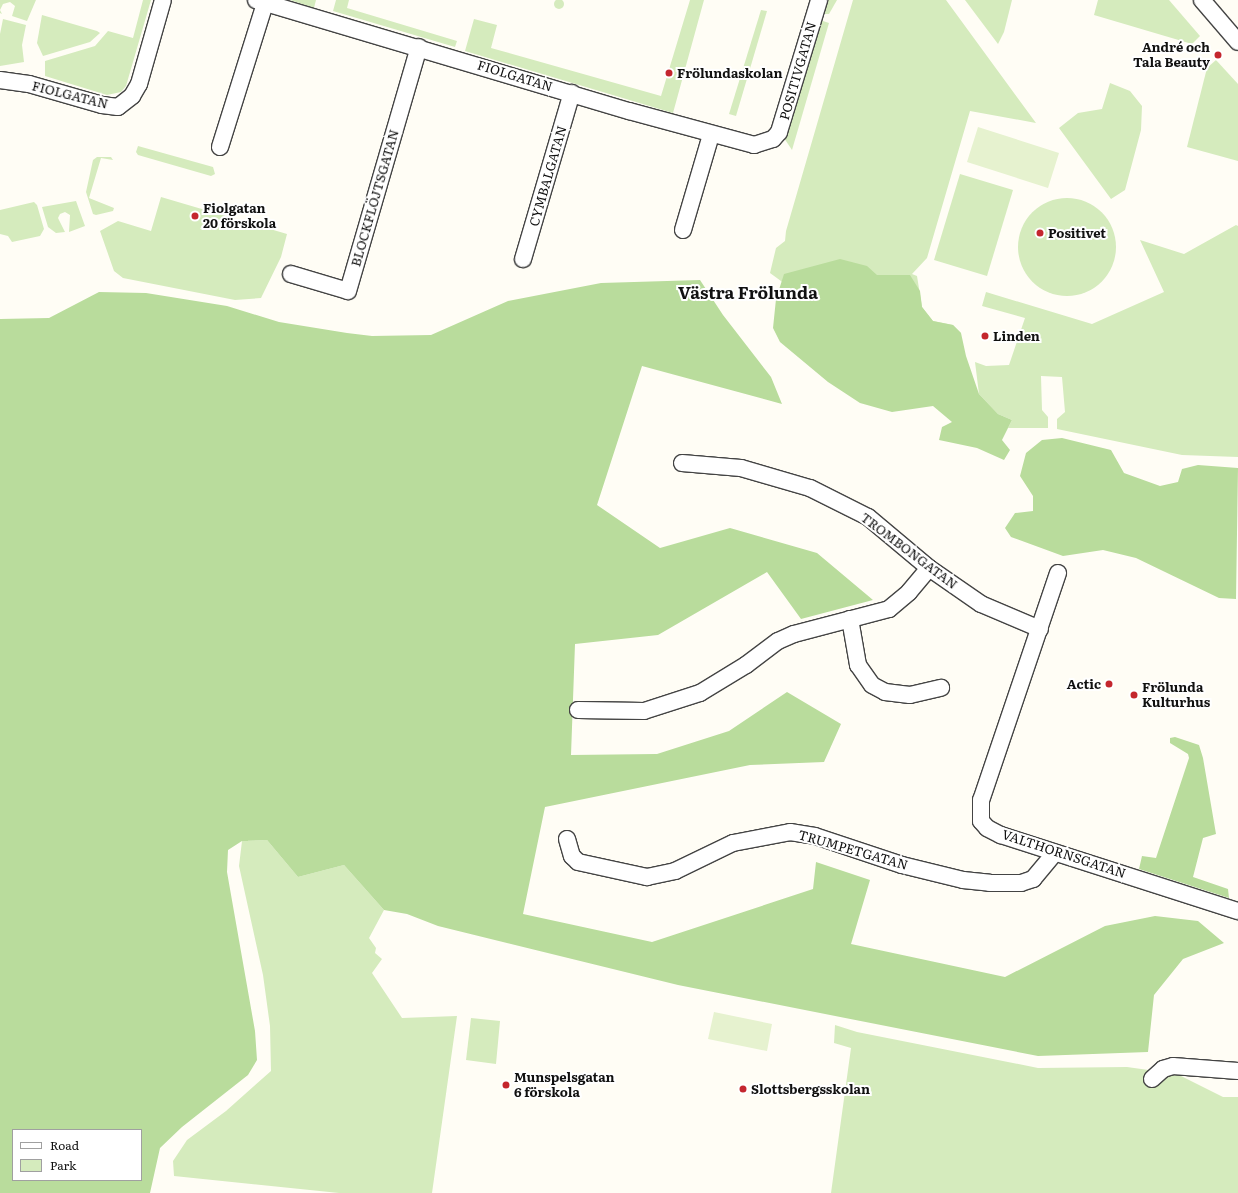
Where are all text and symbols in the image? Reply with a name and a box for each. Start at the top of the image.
street label: POSITIVGATAN [776,20,820,122]
place label: André och Tala Beauty [1133,40,1210,71]
marker: André och Tala Beauty [1213,50,1223,60]
street label: FIOLGATAN [475,57,555,95]
place label: Frölundaskolan [677,65,782,81]
marker: Frölundaskolan [664,68,674,78]
street label: FIOLGATAN [30,78,110,112]
street label: CYMBALGATAN [526,124,570,228]
street label: BLOCKFLÖJTSGATAN [348,128,402,268]
place label: Fiolgatan 20 förskola [203,201,276,232]
marker: Fiolgatan 20 förskola [190,211,200,221]
place label: Positivet [1048,225,1106,241]
marker: Positivet [1035,228,1045,238]
district label: Västra Frölunda [678,282,818,302]
place label: Linden [993,328,1040,344]
marker: Linden [980,331,990,341]
street label: TROMBONGATAN [858,510,960,592]
place label: Actic [1067,676,1101,692]
marker: Actic [1104,679,1114,689]
place label: Frölunda Kulturhus [1142,680,1210,711]
marker: Frölunda Kulturhus [1129,690,1139,700]
street label: TRUMPETGATAN [796,827,910,873]
street label: VALTHORNSGATAN [1000,827,1128,881]
place label: Munspelsgatan 6 förskola [514,1070,615,1101]
marker: Munspelsgatan 6 förskola [501,1080,511,1090]
place label: Slottsbergsskolan [751,1081,870,1097]
marker: Slottsbergsskolan [738,1084,748,1094]
legend [12,1129,142,1181]
text: Road [50,1136,79,1154]
text: Park [50,1156,76,1174]

